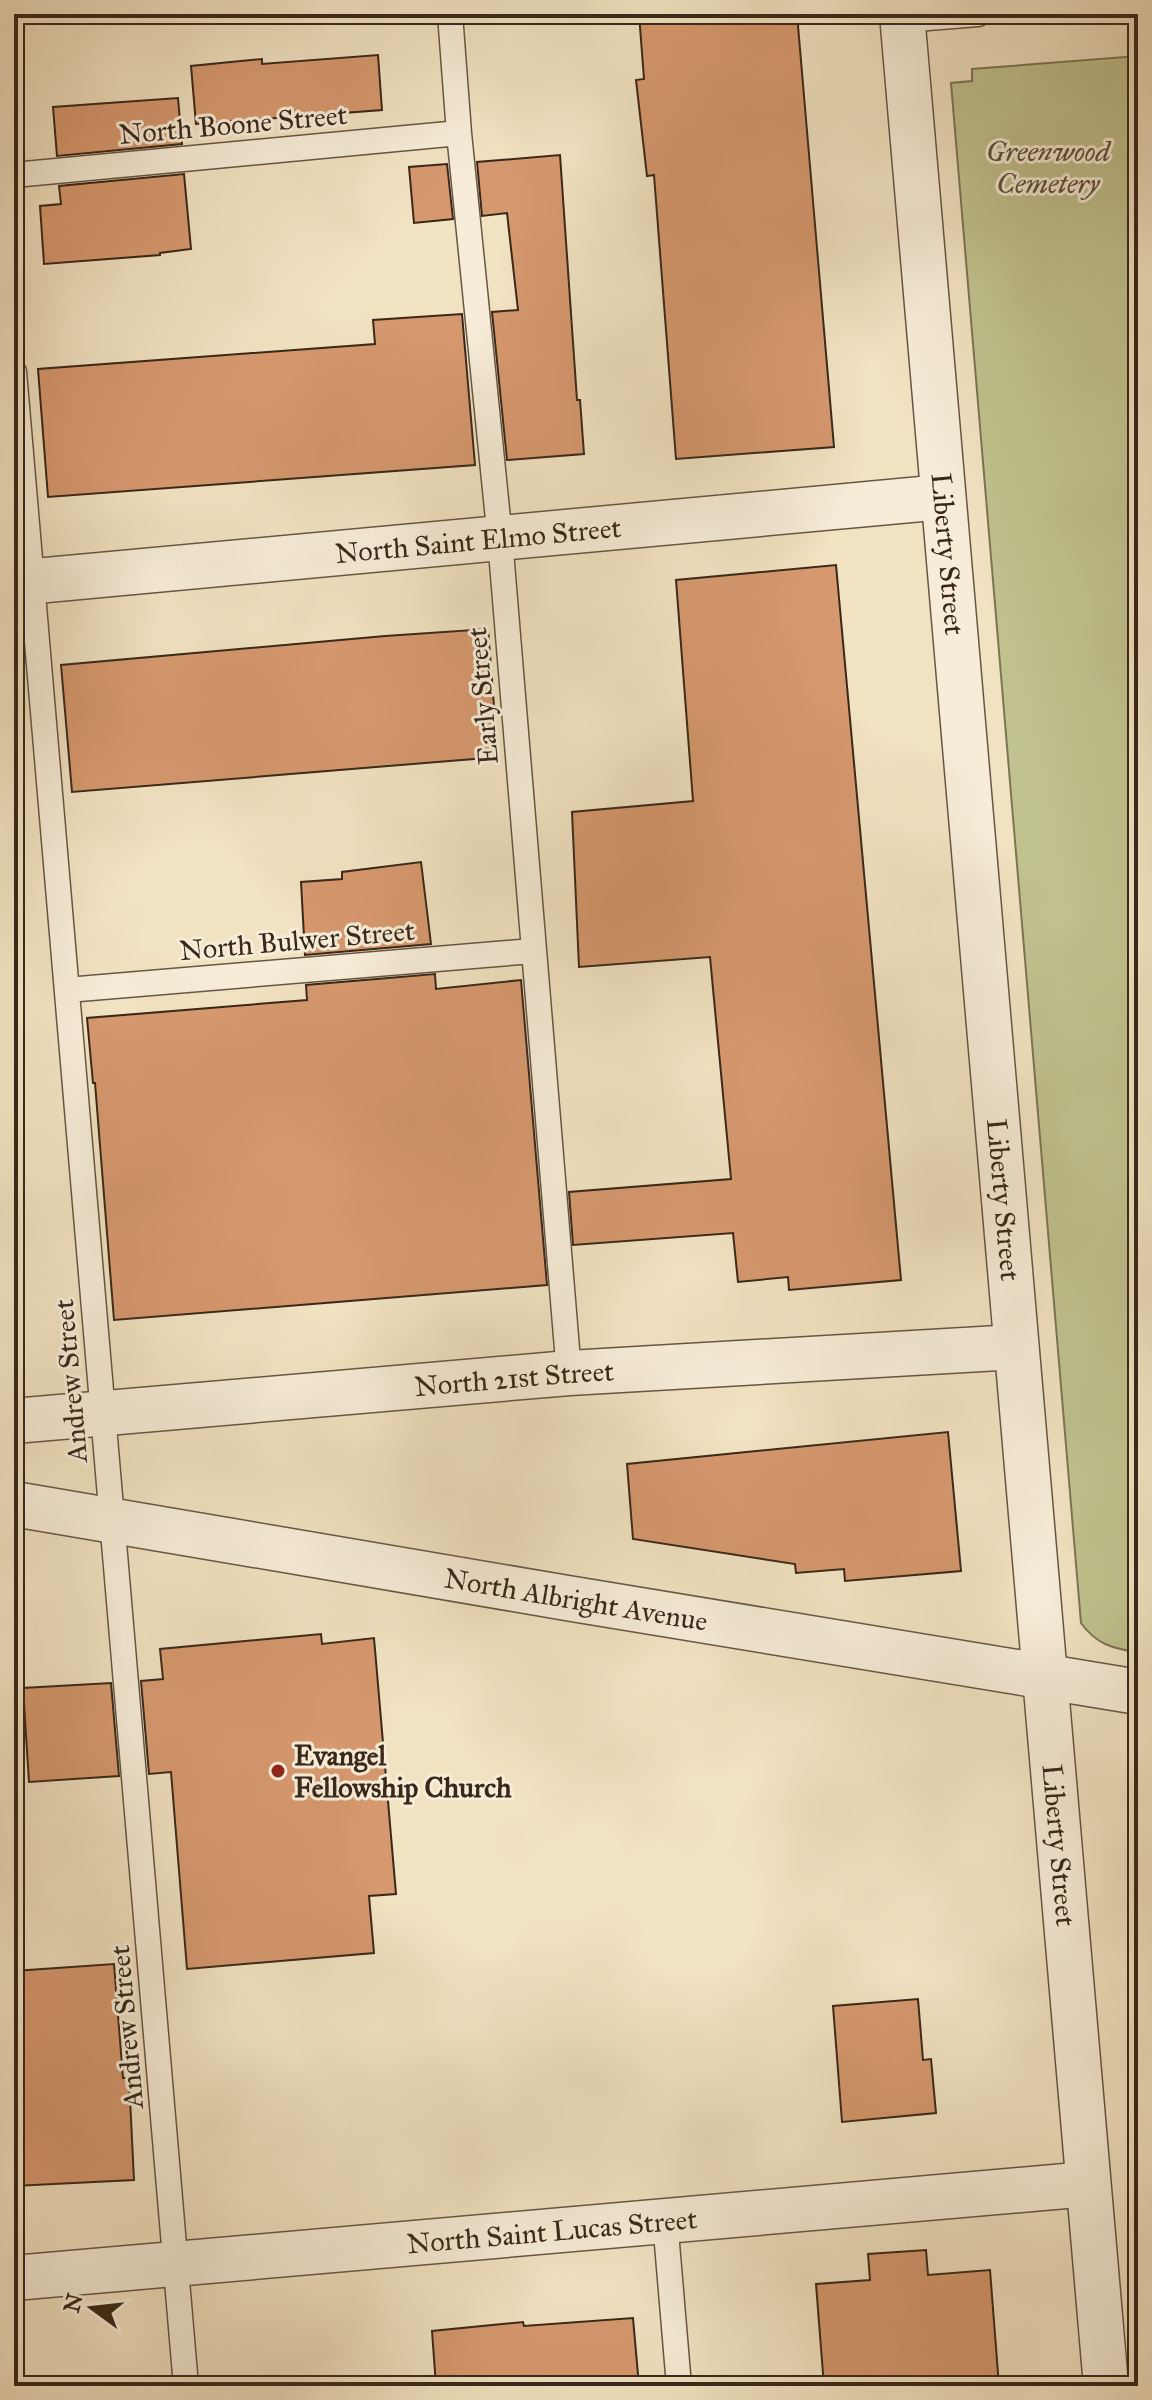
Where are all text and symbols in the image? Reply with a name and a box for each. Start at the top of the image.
street label: North Boone Street [117,97,349,152]
park label: Greenwood Cemetery [986,134,1112,201]
street label: Liberty Street [924,471,972,637]
street label: North Saint Elmo Street [333,510,623,571]
street label: Early Street [459,626,506,766]
street label: North Bulwer Street [178,913,416,968]
street label: Liberty Street [979,1117,1028,1282]
street label: Andrew Street [46,1298,95,1465]
street label: North 21st Street [413,1353,615,1404]
street label: North Albright Avenue [442,1560,710,1639]
place label: Evangel Fellowship Church [294,1738,512,1805]
marker: Evangel Fellowship Church [269,1762,287,1780]
street label: Liberty Street [1035,1763,1083,1928]
street label: Andrew Street [102,1944,151,2111]
street label: North Saint Lucas Street [405,2201,699,2262]
north arrow [52,2268,132,2348]
text: N [58,2290,89,2315]

